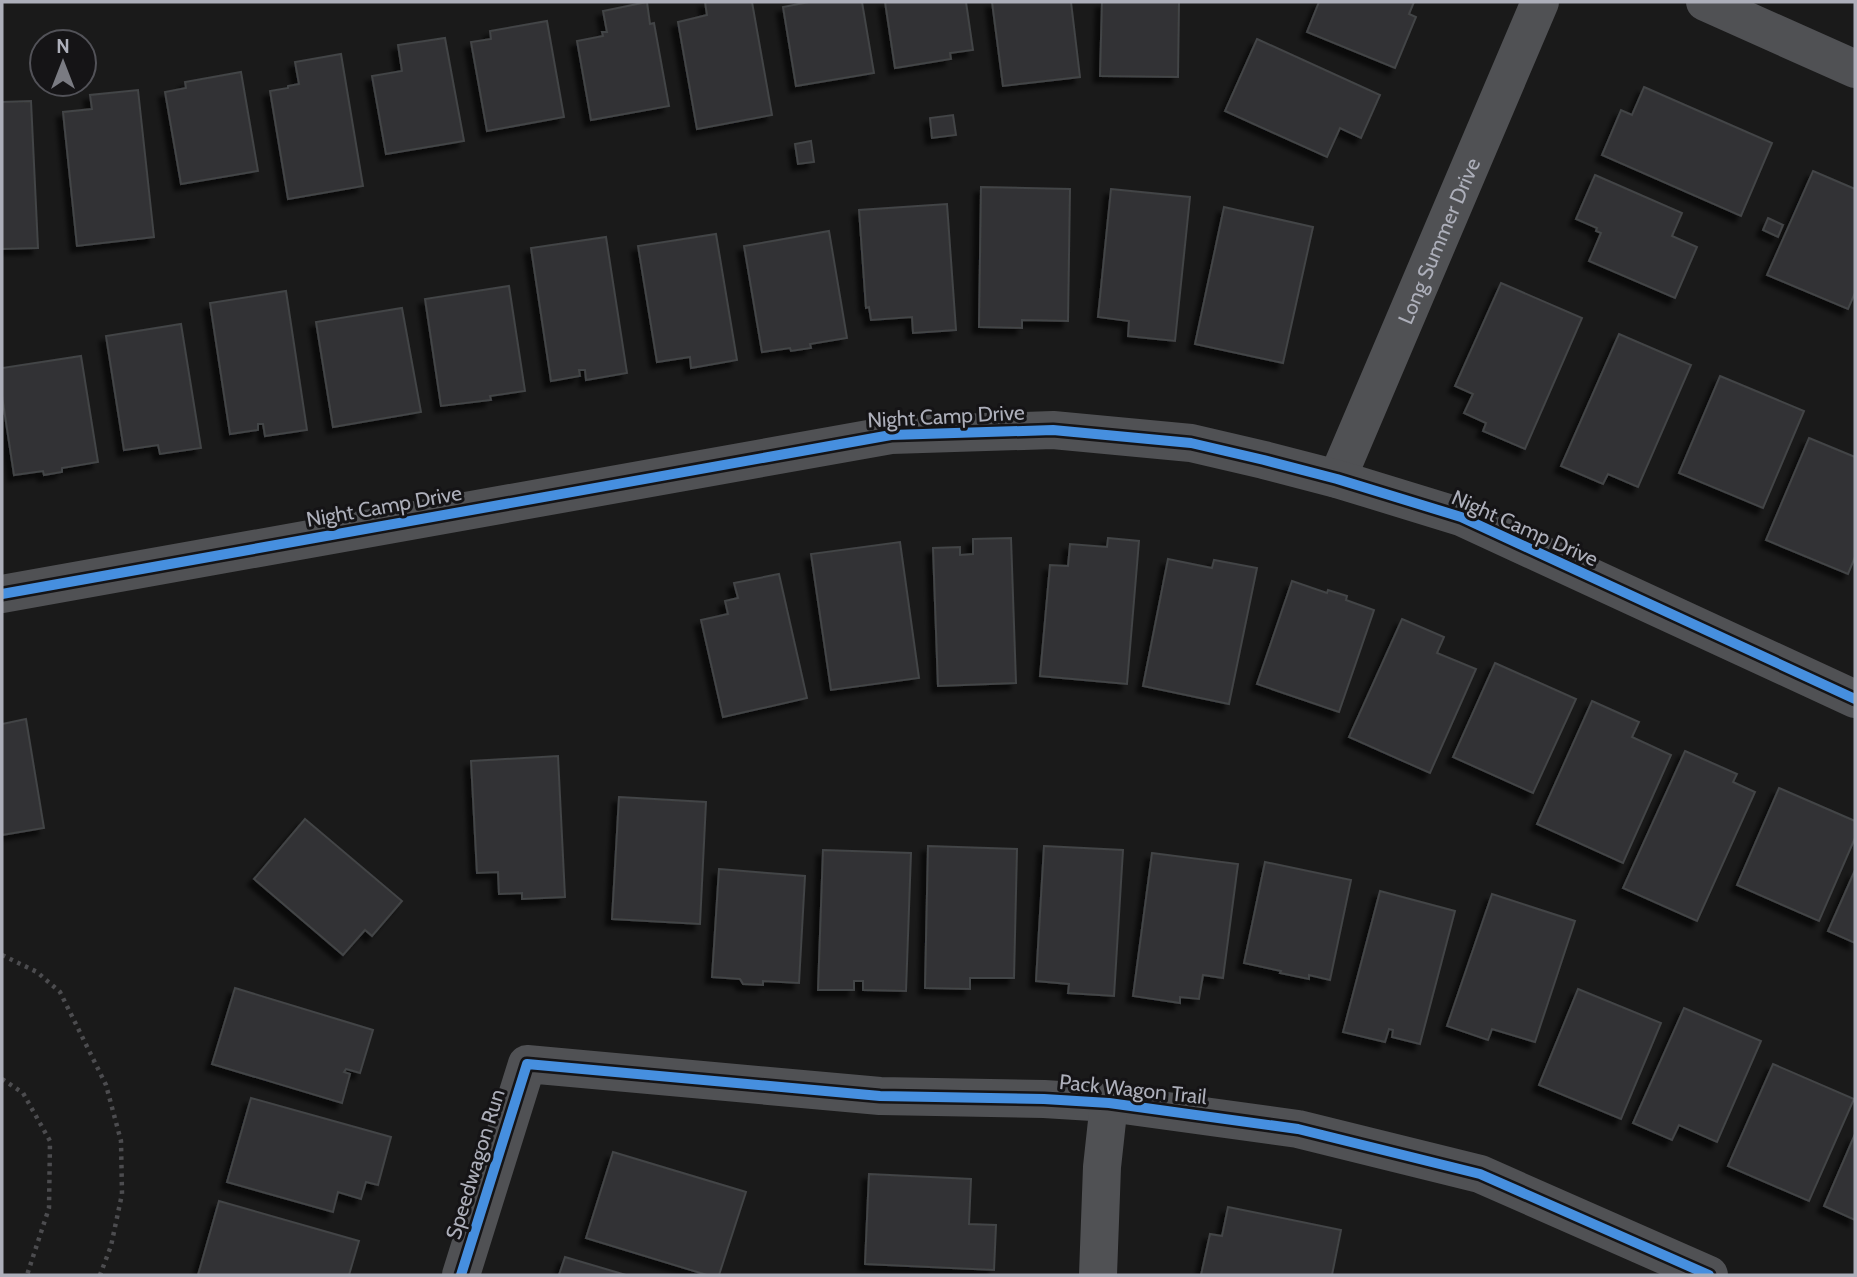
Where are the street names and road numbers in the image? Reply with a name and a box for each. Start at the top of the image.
street label: Long Summer Drive [1392,154,1485,328]
street label: Night Camp Drive [867,399,1026,433]
street label: Night Camp Drive [304,480,464,532]
street label: Night Camp Drive [1448,485,1602,572]
street label: Pack Wagon Trail [1058,1069,1208,1109]
street label: Speedwagon Run [440,1086,510,1242]

